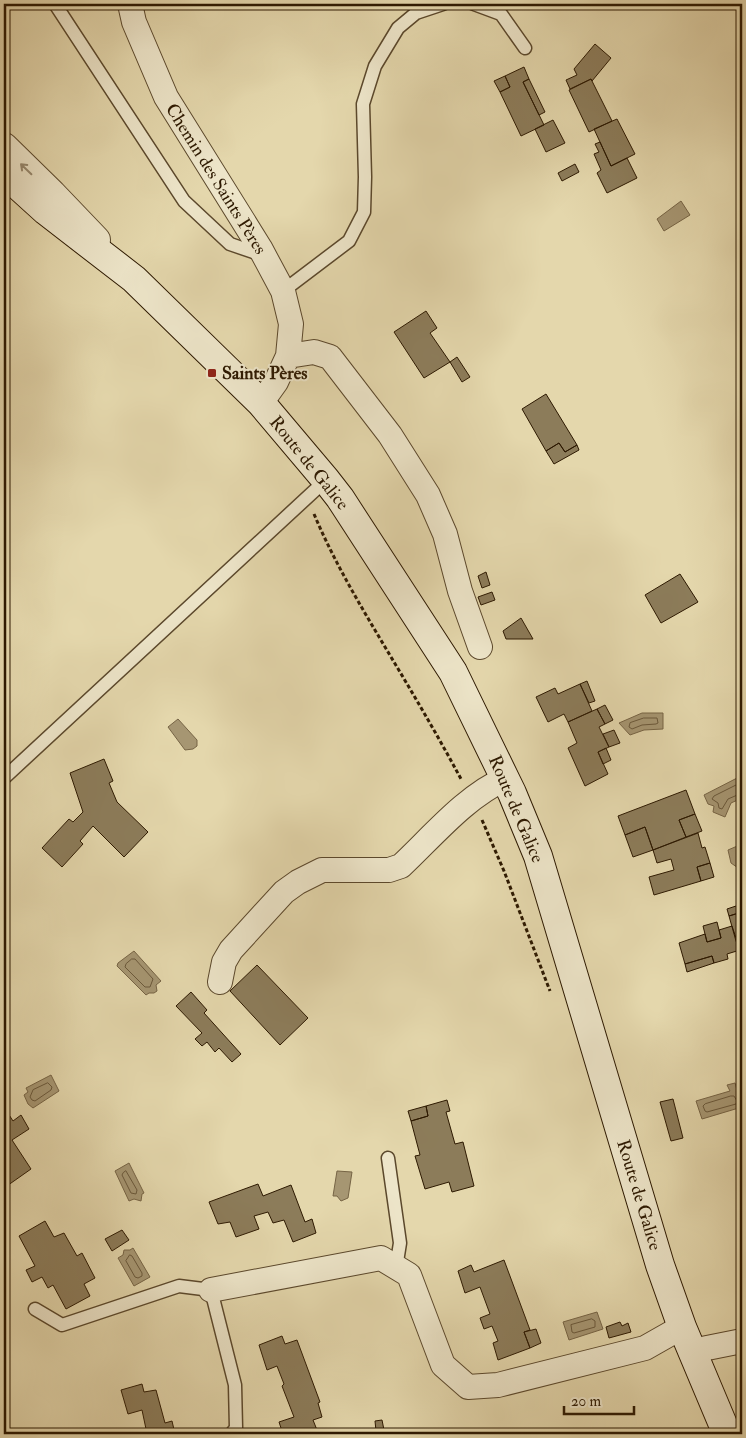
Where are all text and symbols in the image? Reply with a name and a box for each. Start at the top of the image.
street label: Chemin des Saints Pères [160,99,272,259]
one-way arrow [20,163,33,175]
place label: Saints Pères [222,362,307,385]
marker: Saints Pères [206,367,218,379]
street label: Route de Galice [264,411,354,515]
street label: Route de Galice [483,752,549,867]
street label: Route de Galice [611,1137,667,1254]
scale bar [564,1383,634,1415]
text: 20 m [571,1392,601,1411]

